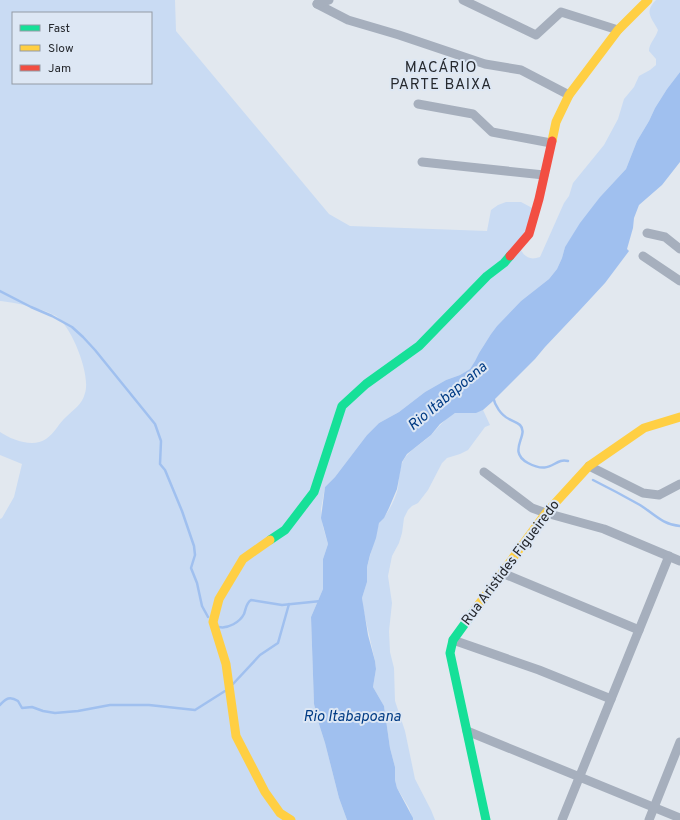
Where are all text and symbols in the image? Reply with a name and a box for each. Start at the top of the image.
legend [12,12,152,84]
text: Fast [48,21,70,37]
text: Slow [48,41,74,57]
district label: MACÁRIO PARTE BAIXA [390,58,492,95]
text: Jam [48,61,71,77]
water label: Rio Itabapoana [404,358,492,436]
street label: Rua Aristides Figueiredo [458,497,564,629]
water label: Rio Itabapoana [303,708,401,727]

